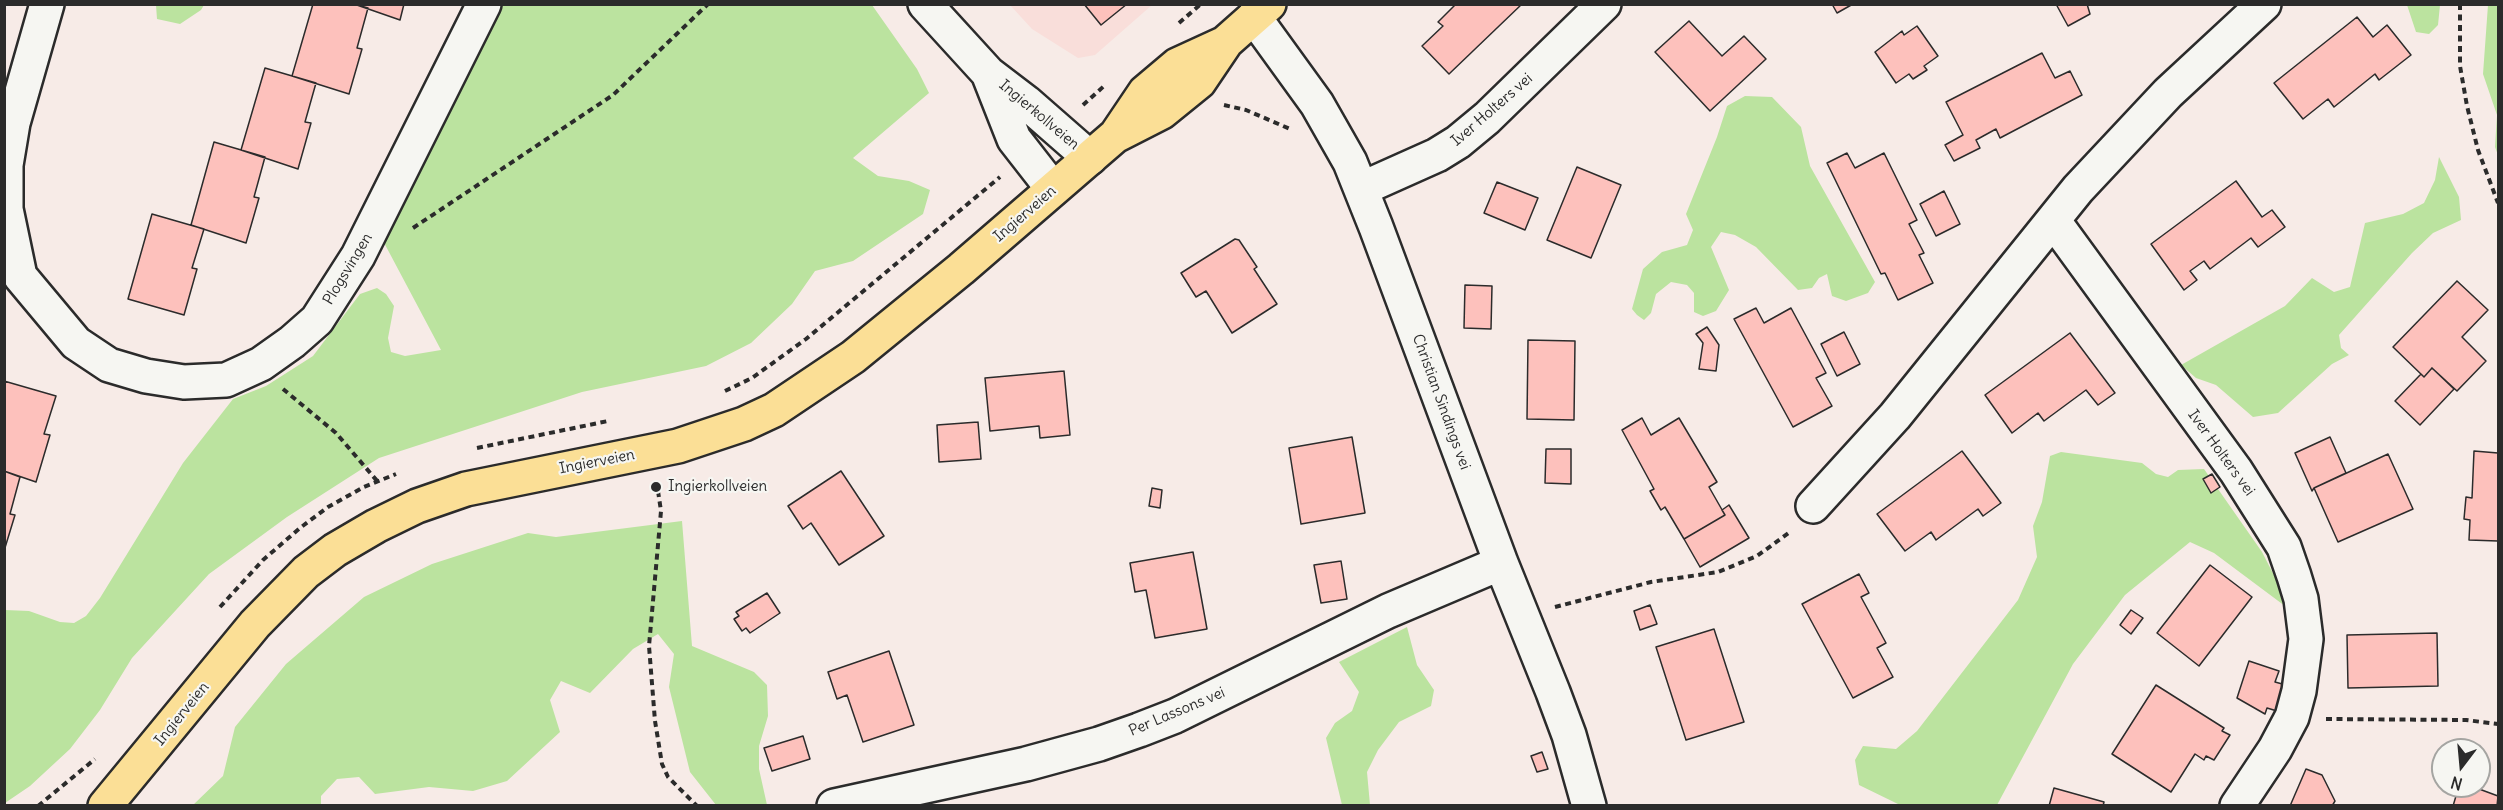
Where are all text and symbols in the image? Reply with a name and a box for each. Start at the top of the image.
street label: Iver Holters vei [1448,70,1536,150]
street label: Ingierkollveien [995,76,1083,154]
street label: Ingierveien [990,182,1060,246]
street label: Plogsvingen [320,230,376,308]
street label: Christian Sindings vei [1408,332,1474,472]
street label: Iver Holters vei [2184,407,2258,499]
street label: Ingierveien [558,446,636,478]
place label: Ingierkollveien [668,478,767,496]
marker: Ingierkollveien [649,480,663,494]
street label: Ingierveien [151,679,213,749]
street label: Per Lassons vei [1126,684,1228,740]
north arrow [2431,738,2491,798]
text: N [2449,772,2465,795]

